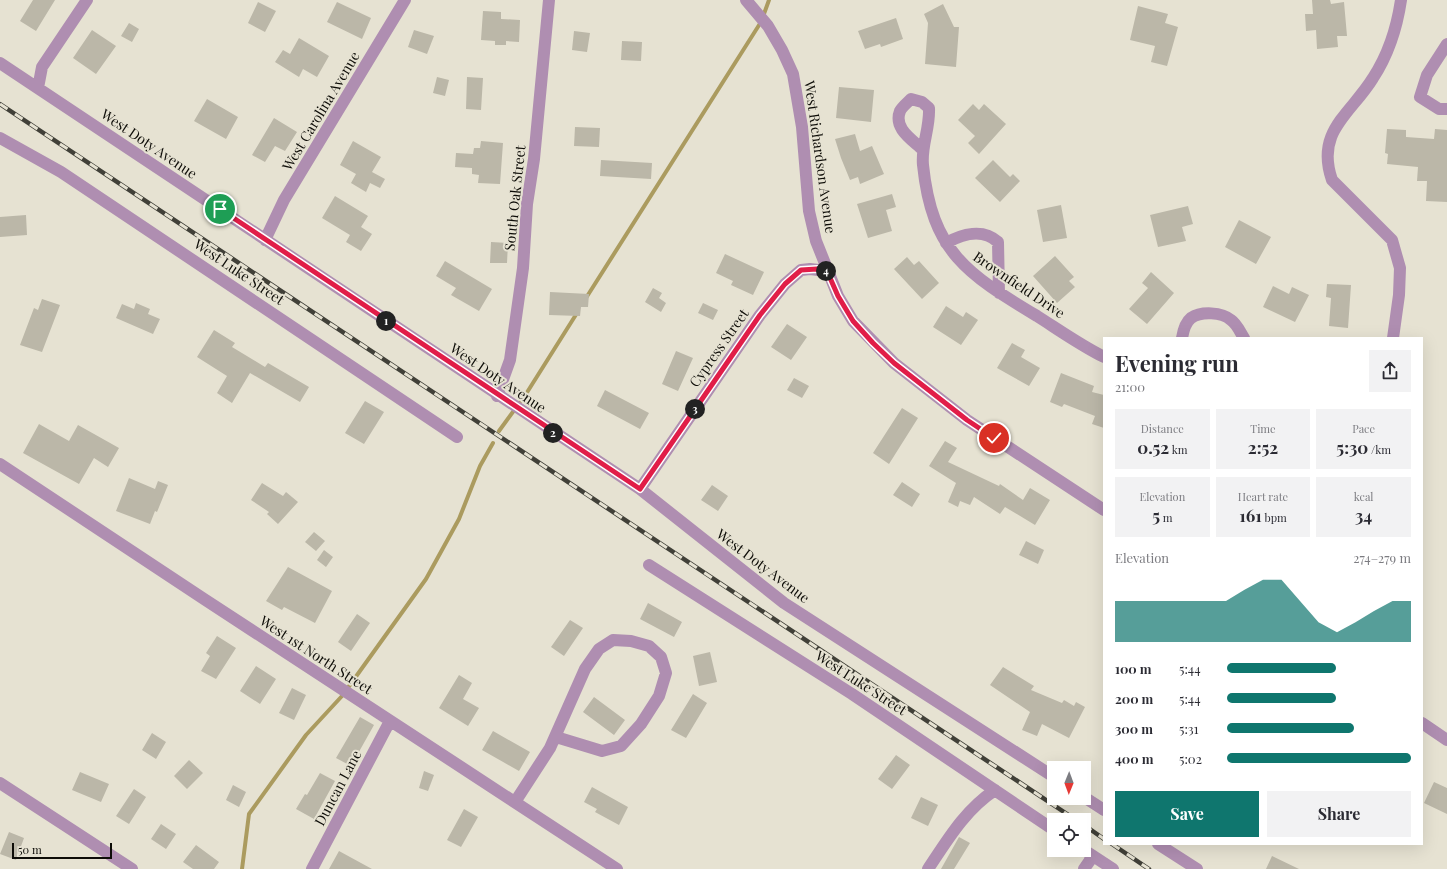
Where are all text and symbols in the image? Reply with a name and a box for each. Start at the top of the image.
street label: West Carolina Avenue [277,48,364,175]
street label: West Richardson Avenue [800,78,841,235]
street label: West Doty Avenue [97,104,201,183]
street label: South Oak Street [500,143,530,252]
pin [203,192,237,226]
icon: arrive [209,198,231,220]
street label: West Luke Street [190,234,289,309]
street label: Brownfield Drive [970,247,1069,322]
pin: 4 [816,261,836,281]
text: 4 [823,263,829,278]
street label: Cypress Street [685,304,753,391]
pin: 1 [376,311,396,331]
text: 1 [384,313,388,328]
street label: West Doty Avenue [446,338,550,417]
text: Evening run [1115,348,1239,378]
button: share [1369,350,1411,392]
text: 21:00 [1115,378,1145,395]
pin: 3 [685,399,705,419]
text: 3 [692,401,698,416]
pin [977,421,1011,455]
text: Distance [1141,421,1184,436]
text: Time [1250,421,1276,436]
text: Pace [1352,421,1375,436]
pin: 2 [543,423,563,443]
text: 2 [550,425,556,440]
icon: check [983,427,1005,449]
text: 0.52 [1137,436,1169,458]
text: 2:52 [1248,436,1278,458]
text: 5:30 [1336,436,1368,458]
text: km [1169,442,1187,457]
text: /km [1368,442,1391,457]
text: Elevation [1139,489,1185,504]
text: Heart rate [1238,489,1288,504]
text: kcal [1354,489,1374,504]
text: 5 [1152,504,1160,526]
text: 161 [1239,504,1262,526]
text: 34 [1355,504,1372,526]
text: m [1160,510,1172,525]
text: bpm [1262,510,1287,525]
street label: West Doty Avenue [712,524,814,607]
text: Elevation [1115,549,1169,566]
text: 274–279 m [1353,549,1411,566]
street label: West 1st North Street [255,610,377,699]
street label: West Luke Street [811,645,911,720]
text: 100 m [1115,660,1152,677]
text: 5:44 [1179,660,1201,677]
text: 200 m [1115,690,1153,707]
text: 5:44 [1179,690,1201,707]
text: 300 m [1115,720,1153,737]
text: 5:31 [1179,720,1199,737]
street label: Duncan Lane [310,747,365,829]
text: 400 m [1115,750,1153,767]
text: 5:02 [1179,750,1202,767]
north arrow [1047,761,1091,805]
map controls [1047,761,1091,857]
button: Save [1115,791,1259,837]
button: Share [1267,791,1411,837]
button: locate [1047,813,1091,857]
scale bar [12,841,112,860]
text: 50 m [18,842,42,857]

